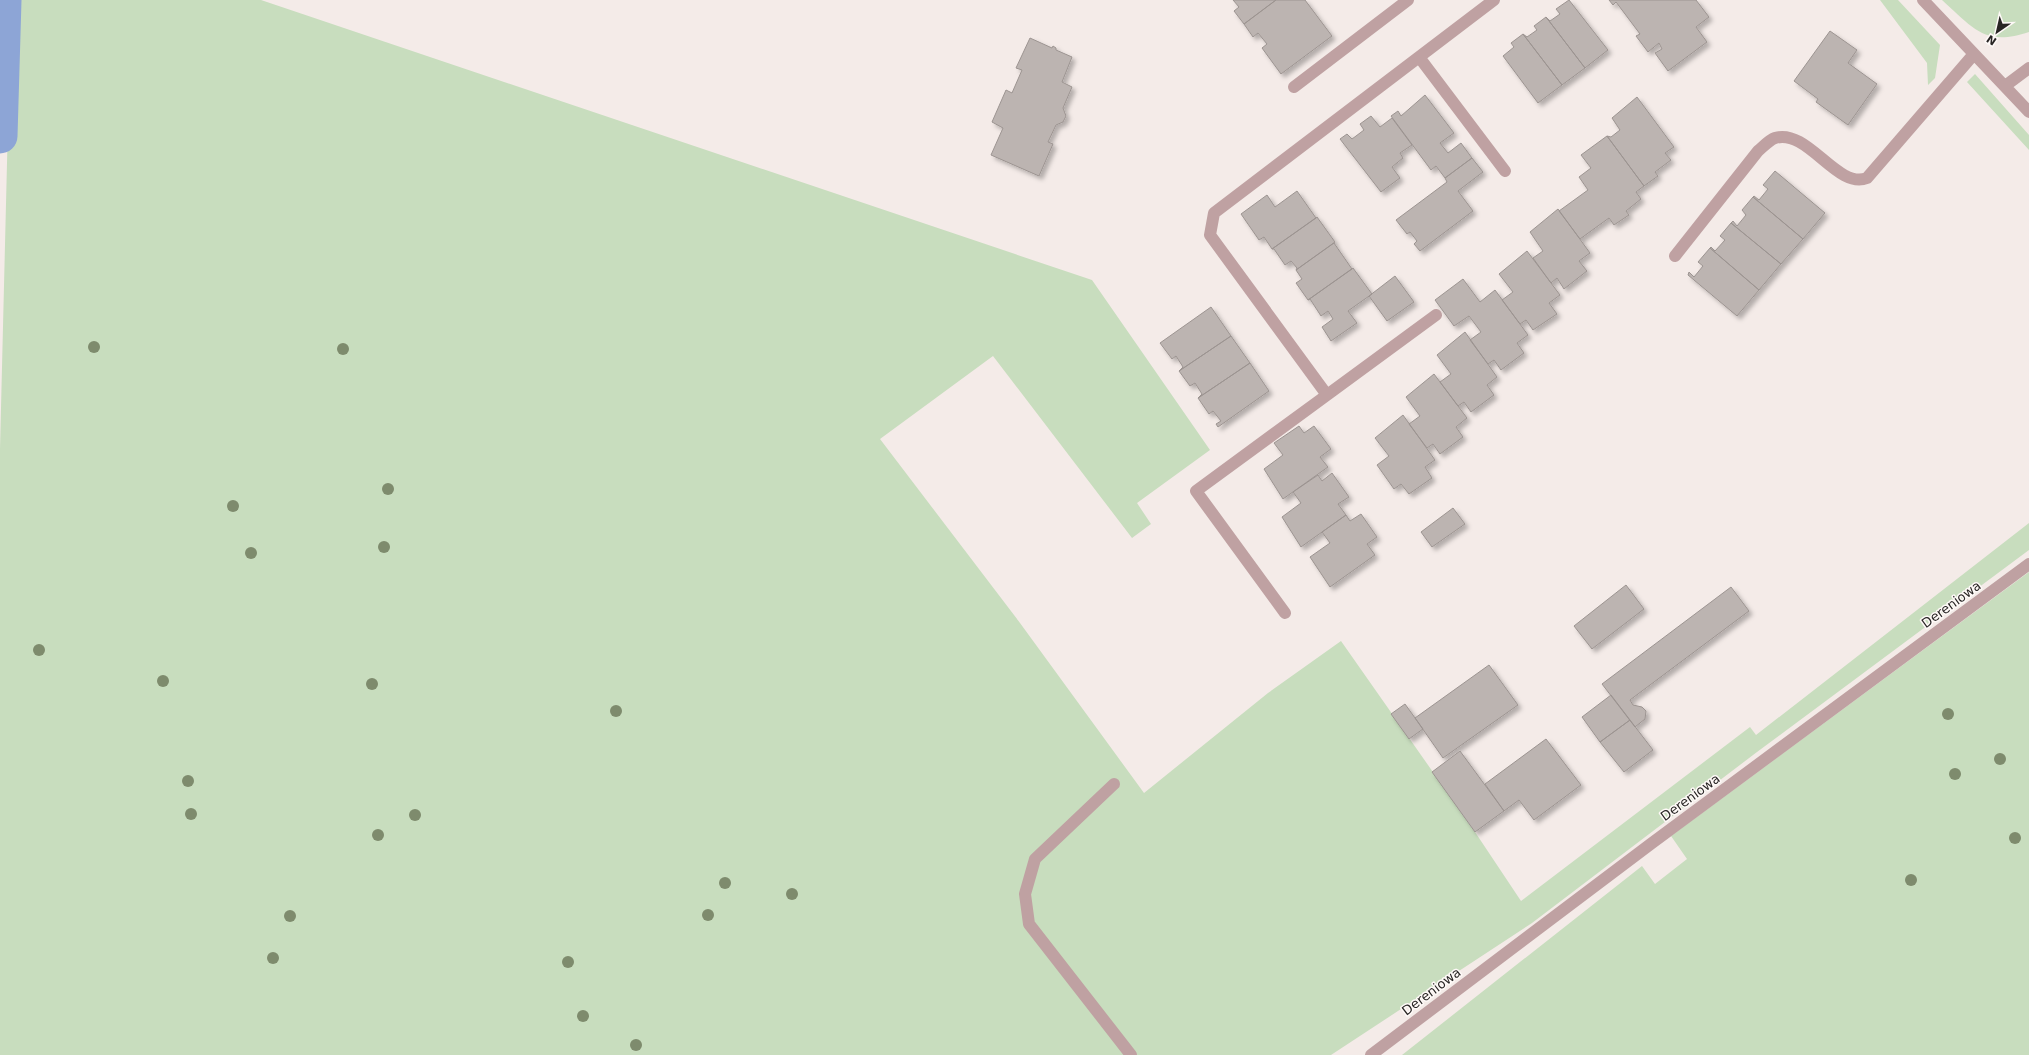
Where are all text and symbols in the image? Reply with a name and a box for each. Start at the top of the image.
north arrow [1977,12,2017,52]
text: N [1984,32,1999,48]
street label: Dereniowa [1919,578,1984,631]
street label: Dereniowa [1658,771,1723,824]
street label: Dereniowa [1399,965,1464,1018]

